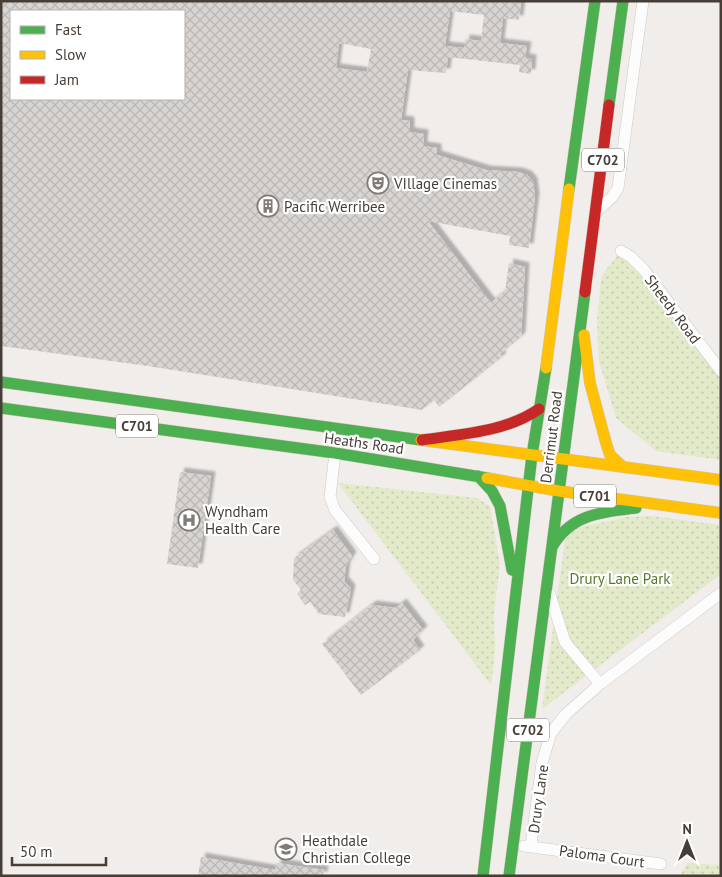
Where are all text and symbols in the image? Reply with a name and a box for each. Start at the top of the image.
legend [10,10,185,100]
text: Fast [55,20,82,39]
text: Slow [55,45,86,64]
text: Jam [54,70,79,89]
road number: C702 [582,148,624,172]
theatre icon: VIllage Cinemas [366,171,390,195]
place label: VIllage Cinemas [393,174,497,193]
building icon: Pacific Werribee [256,194,280,218]
place label: Pacific Werribee [284,197,385,216]
street label: Sheedy Road [641,271,705,347]
street label: Derrimut Road [536,390,566,484]
road number: C701 [116,414,158,438]
street label: Heaths Road [323,428,405,458]
road number: C701 [574,484,616,508]
place label: Wyndham Health Care [205,502,280,538]
hospital icon: Wyndham Health Care [177,508,201,532]
park label: Drury Lane Park [570,569,671,588]
road number: C702 [507,718,549,742]
street label: Drury Lane [524,763,552,835]
north arrow [662,817,712,867]
text: N [682,820,692,838]
place label: Heathdale Christian College [302,831,411,867]
scale bar [12,834,106,866]
school or university icon: Heathdale Christian College [274,837,298,861]
street label: Paloma Court [558,841,646,871]
text: 50 m [20,842,53,861]

